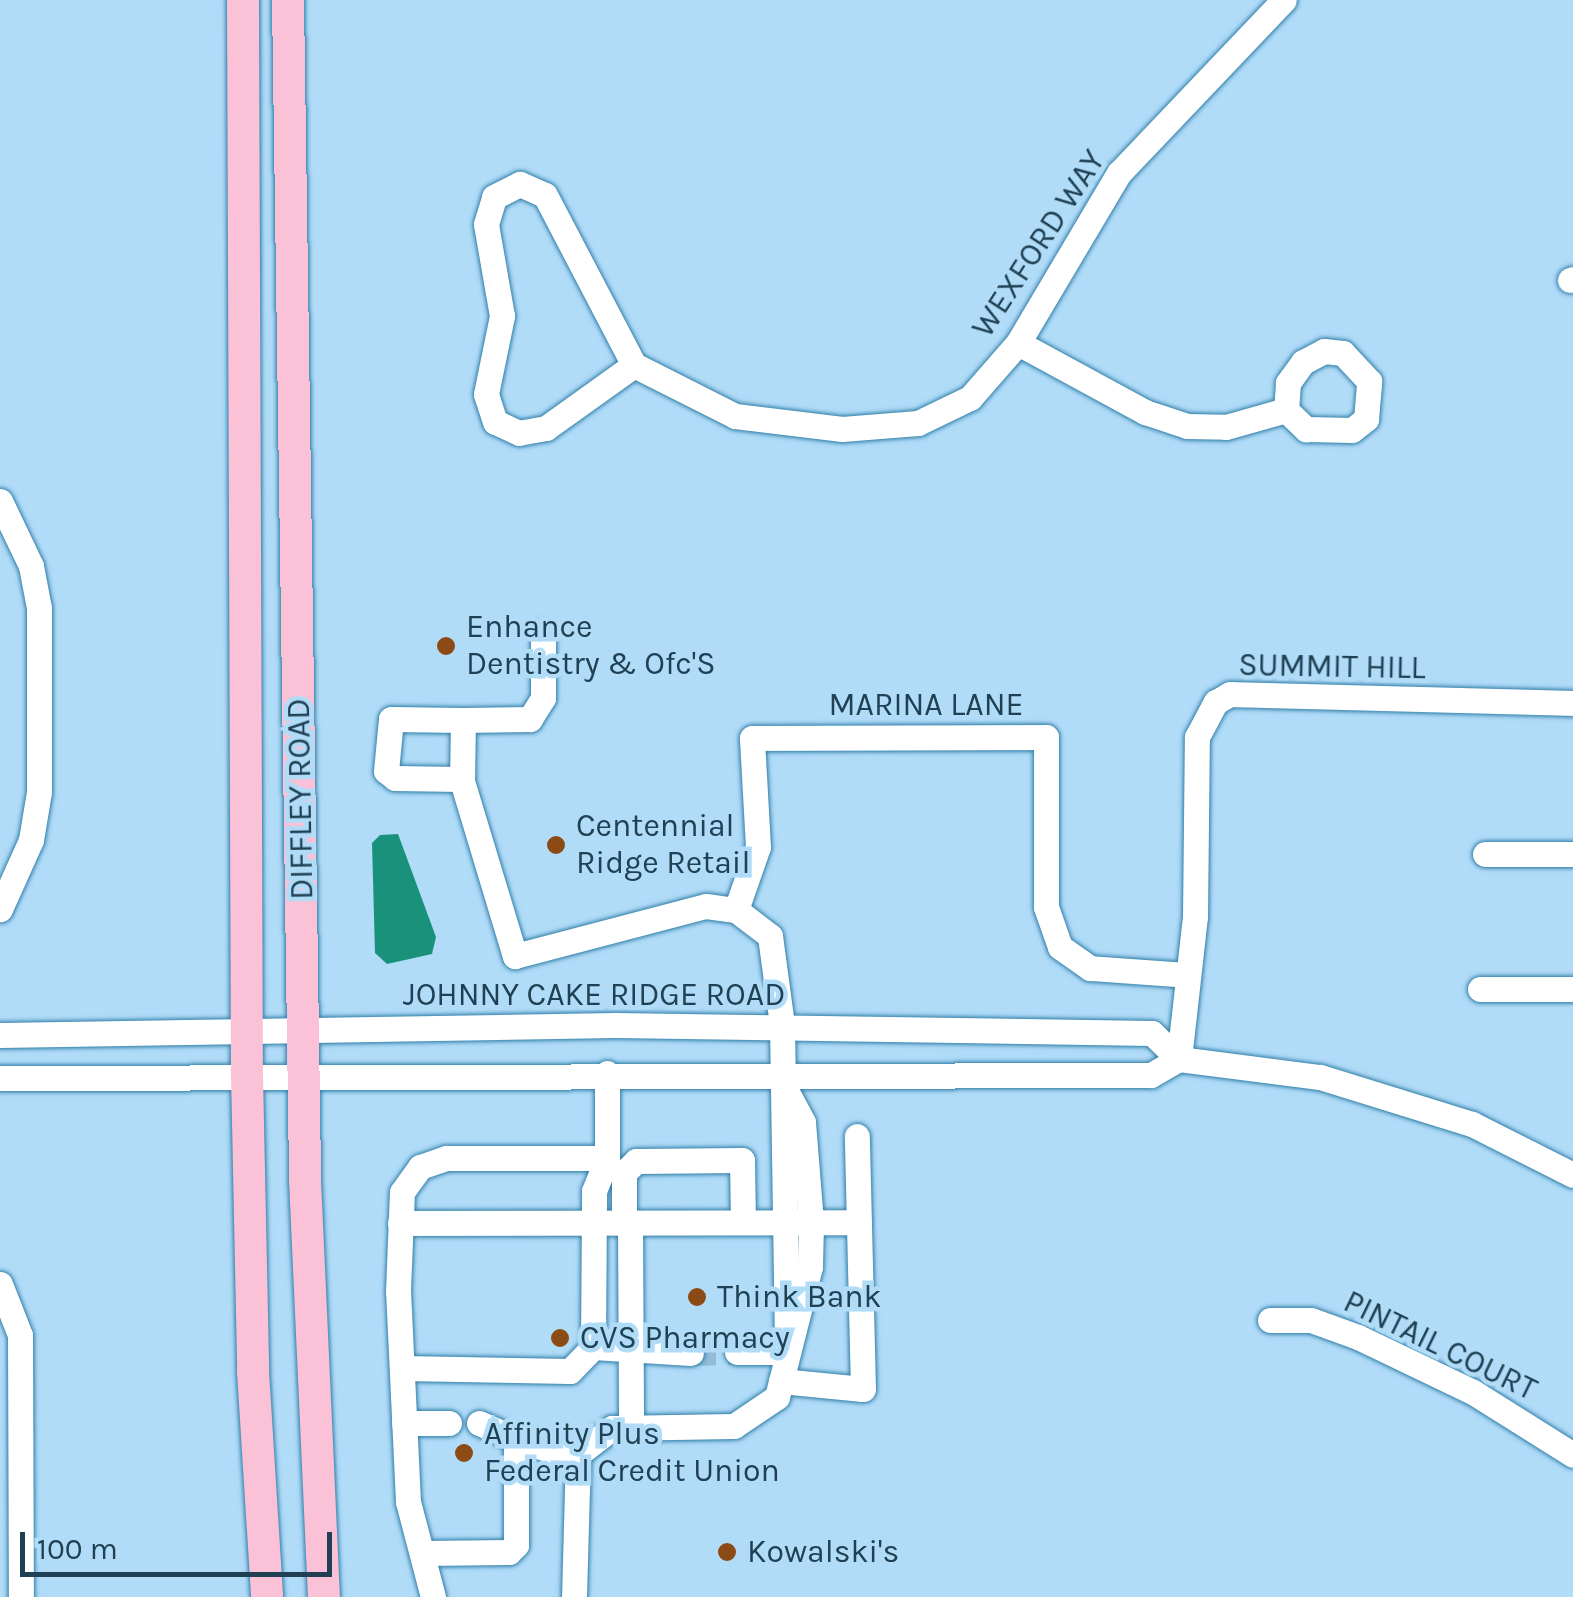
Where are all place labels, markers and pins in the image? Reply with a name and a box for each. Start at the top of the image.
place label: Enhance Dentistry & Ofc'S [466,609,716,684]
marker: Enhance Dentistry & Ofc'S [435,635,457,657]
place label: Centennial Ridge Retail [576,808,750,883]
marker: Centennial Ridge Retail [545,834,567,856]
place label: Think Bank [717,1278,882,1316]
marker: Think Bank [686,1286,708,1308]
place label: CVS Pharmacy [580,1319,790,1357]
marker: CVS Pharmacy [549,1327,571,1349]
place label: Affinity Plus Federal Credit Union [484,1416,780,1491]
marker: Affinity Plus Federal Credit Union [453,1442,475,1464]
place label: Kowalski's [747,1533,899,1571]
marker: Kowalski's [716,1541,738,1563]

